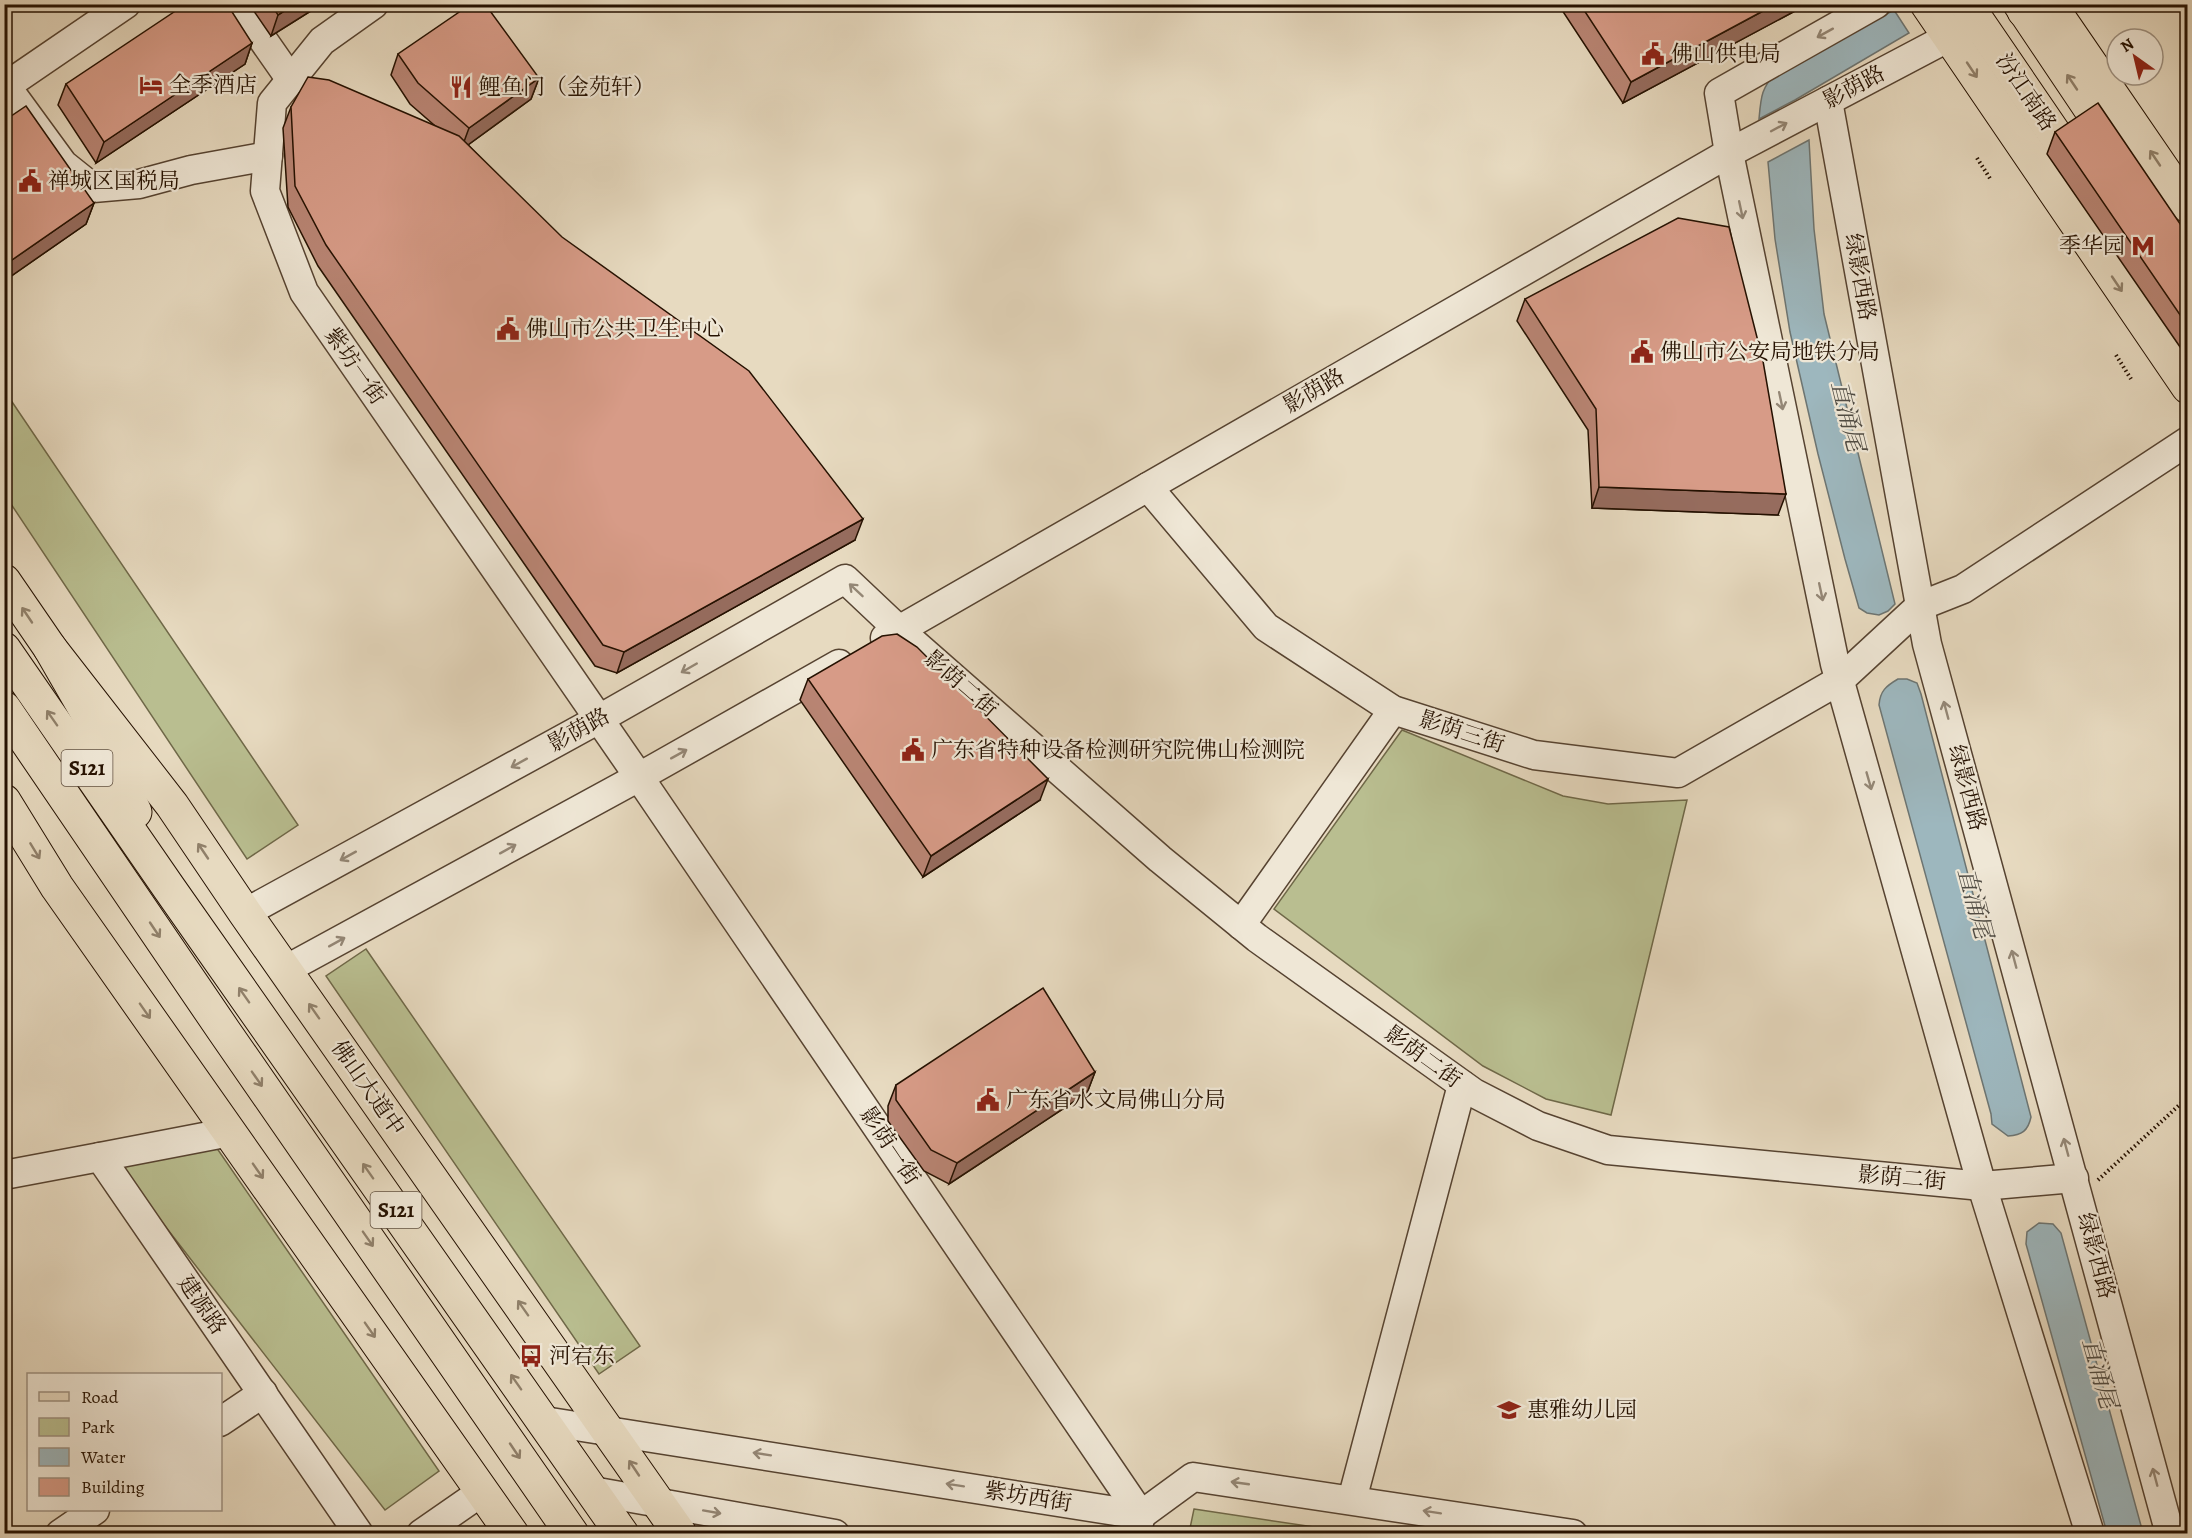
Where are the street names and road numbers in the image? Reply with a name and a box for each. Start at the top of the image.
street label: 汾江南路 [1989,47,2063,137]
street label: 影荫路 [1818,58,1890,116]
street label: 绿影西路 [1838,231,1882,323]
street label: 紫坊一街 [317,321,393,411]
street label: 影荫路 [1278,362,1350,420]
street label: 影荫二街 [918,644,1004,724]
street label: 影荫路 [543,701,615,759]
street label: 影荫三街 [1416,704,1508,760]
street label: 绿影西路 [1941,742,1993,834]
road number: S121 [62,750,112,786]
street label: 影荫二街 [1379,1019,1467,1095]
street label: 佛山大道中 [324,1034,412,1142]
street label: 影荫一街 [853,1101,927,1191]
street label: 影荫二街 [1857,1159,1947,1197]
road number: S121 [370,1192,422,1228]
street label: 绿影西路 [2070,1210,2122,1302]
street label: 建源路 [171,1269,233,1341]
street label: 紫坊西街 [982,1475,1074,1519]

